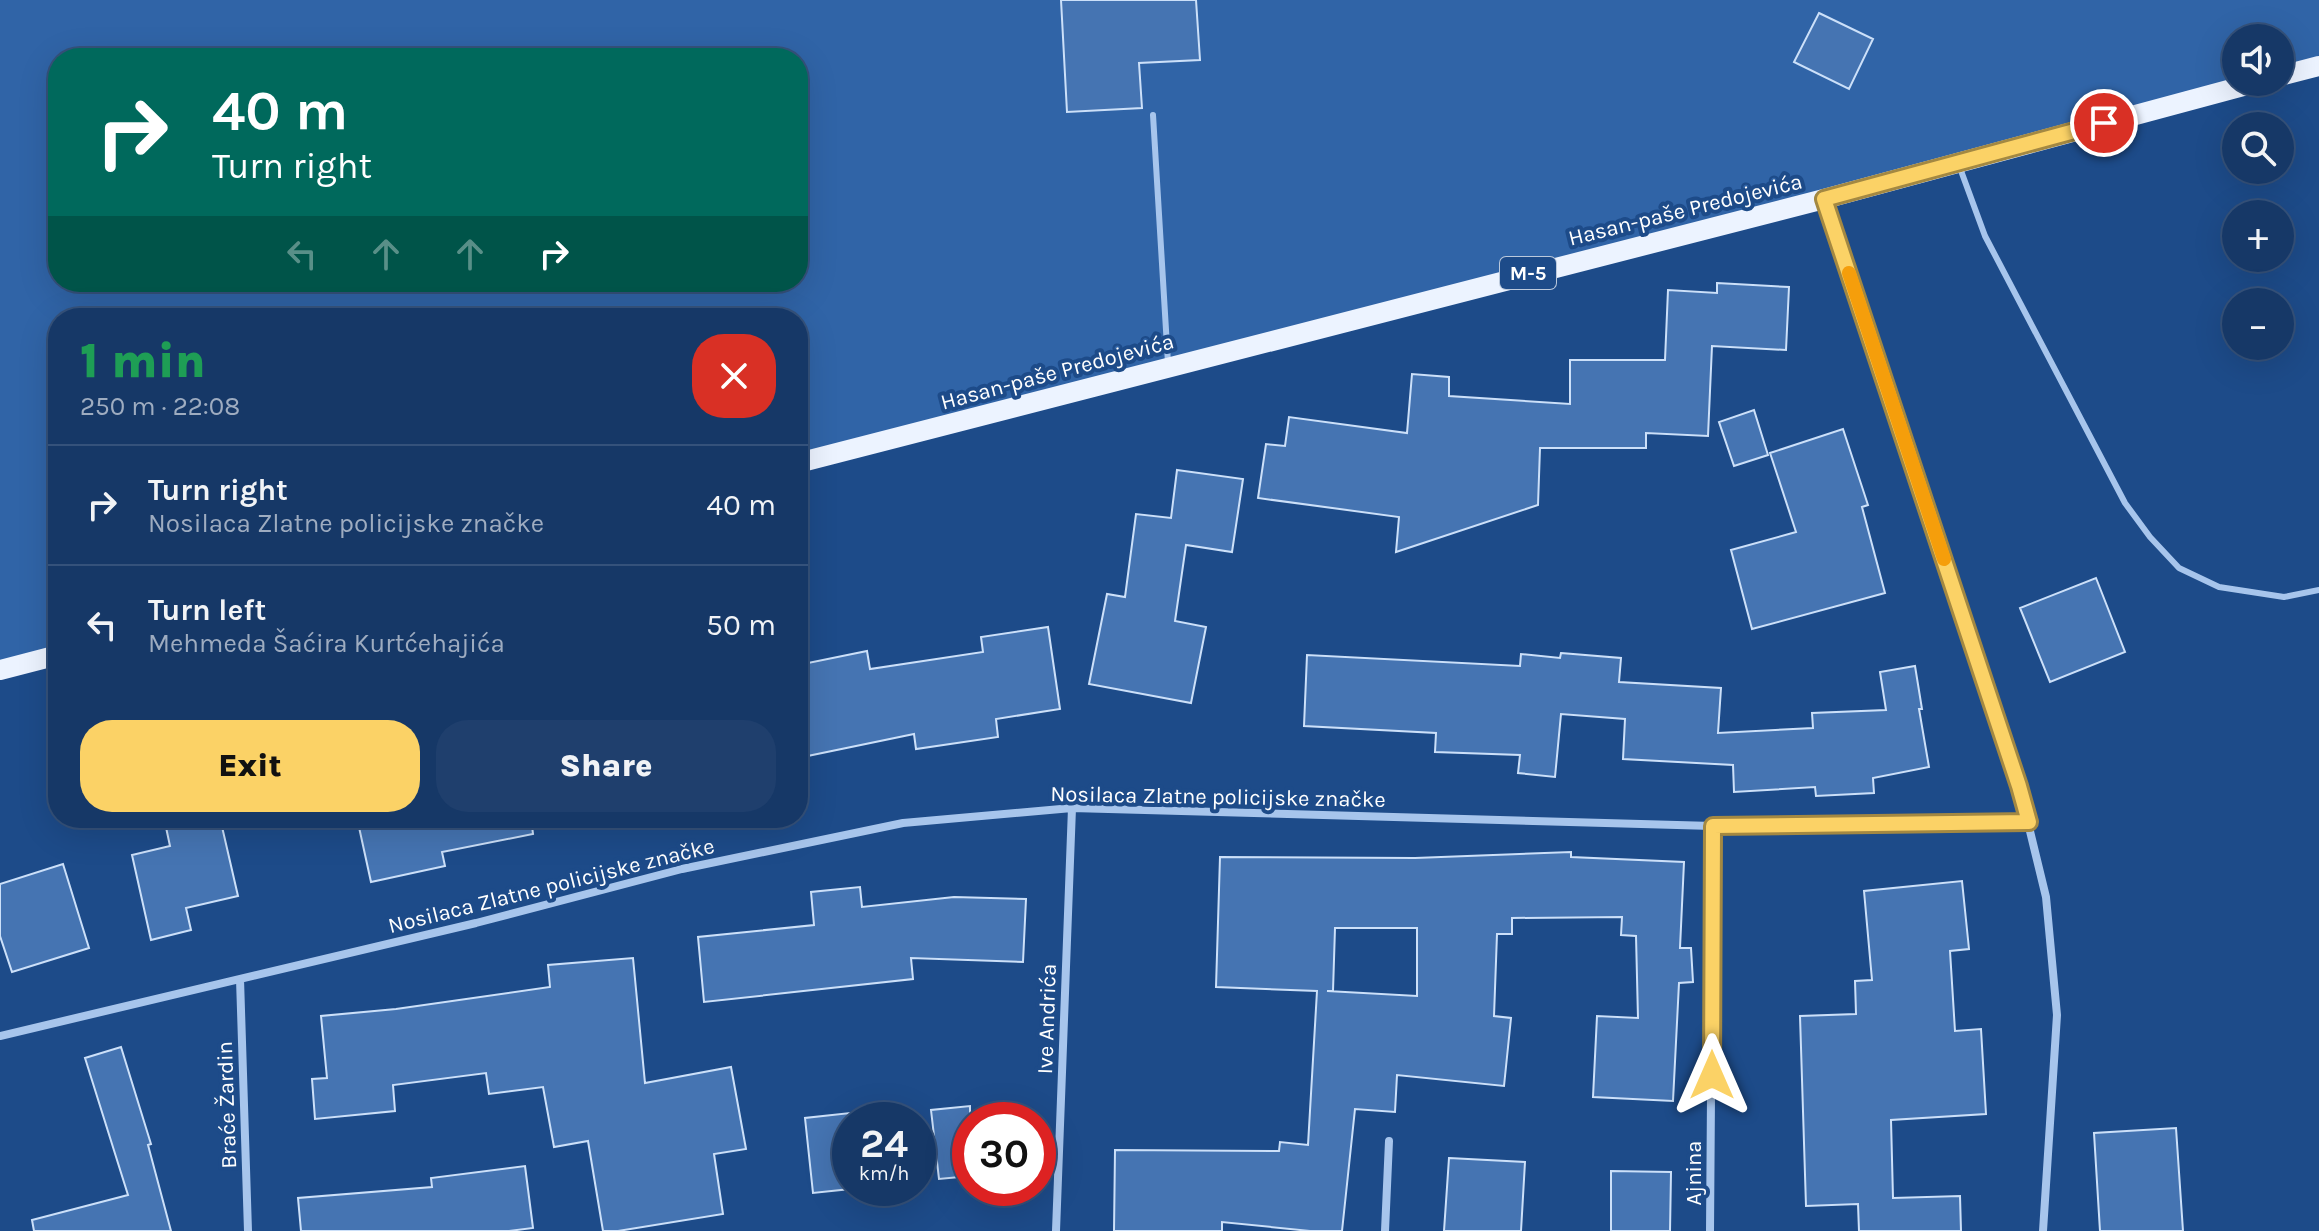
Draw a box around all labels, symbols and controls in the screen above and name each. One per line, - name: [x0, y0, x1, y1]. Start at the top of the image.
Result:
- map controls: [2222, 24, 2294, 360]
- button: sound: [2222, 24, 2294, 96]
- text: 40 m: [212, 78, 348, 143]
- icon: right: [80, 80, 184, 184]
- pin: [2070, 89, 2138, 157]
- icon: arrive: [2082, 101, 2126, 145]
- button: search: [2222, 112, 2294, 184]
- text: Turn right: [212, 145, 372, 187]
- street label: Hasan-paše Predojevića: [1566, 168, 1805, 252]
- button: +: [2222, 200, 2294, 272]
- icon: left: [280, 232, 324, 276]
- icon: ahead: [364, 232, 408, 276]
- icon: ahead: [448, 232, 492, 276]
- icon: right: [532, 232, 576, 276]
- road number: M-5: [1500, 257, 1556, 289]
- button: −: [2222, 288, 2294, 360]
- street label: Hasan-paše Predojevića: [938, 328, 1177, 416]
- text: 1 min: [80, 333, 206, 389]
- button: close: [692, 334, 776, 418]
- text: 250 m · 22:08: [80, 391, 240, 422]
- text: Turn right: [148, 472, 288, 508]
- icon: right: [80, 483, 124, 527]
- text: 40 m: [706, 487, 776, 523]
- text: Nosilaca Zlatne policijske značke: [148, 508, 544, 539]
- text: Turn left: [148, 592, 266, 628]
- icon: left: [80, 603, 124, 647]
- text: 50 m: [706, 607, 776, 643]
- text: Mehmeda Šaćira Kurtćehajića: [148, 628, 505, 659]
- button: Exit: [80, 720, 420, 812]
- button: Share: [436, 720, 776, 812]
- street label: Nosilaca Zlatne policijske značke: [1050, 781, 1386, 813]
- street label: Nosilaca Zlatne policijske značke: [385, 833, 717, 939]
- street label: Ive Andrića: [1032, 963, 1062, 1075]
- position arrow: [1670, 1033, 1754, 1117]
- street label: Braće Žardin: [212, 1041, 242, 1169]
- speed limit sign: 30: [952, 1102, 1056, 1206]
- text: 24: [860, 1120, 908, 1167]
- street label: Ajnina: [1681, 1141, 1707, 1205]
- text: km/h: [859, 1162, 909, 1185]

